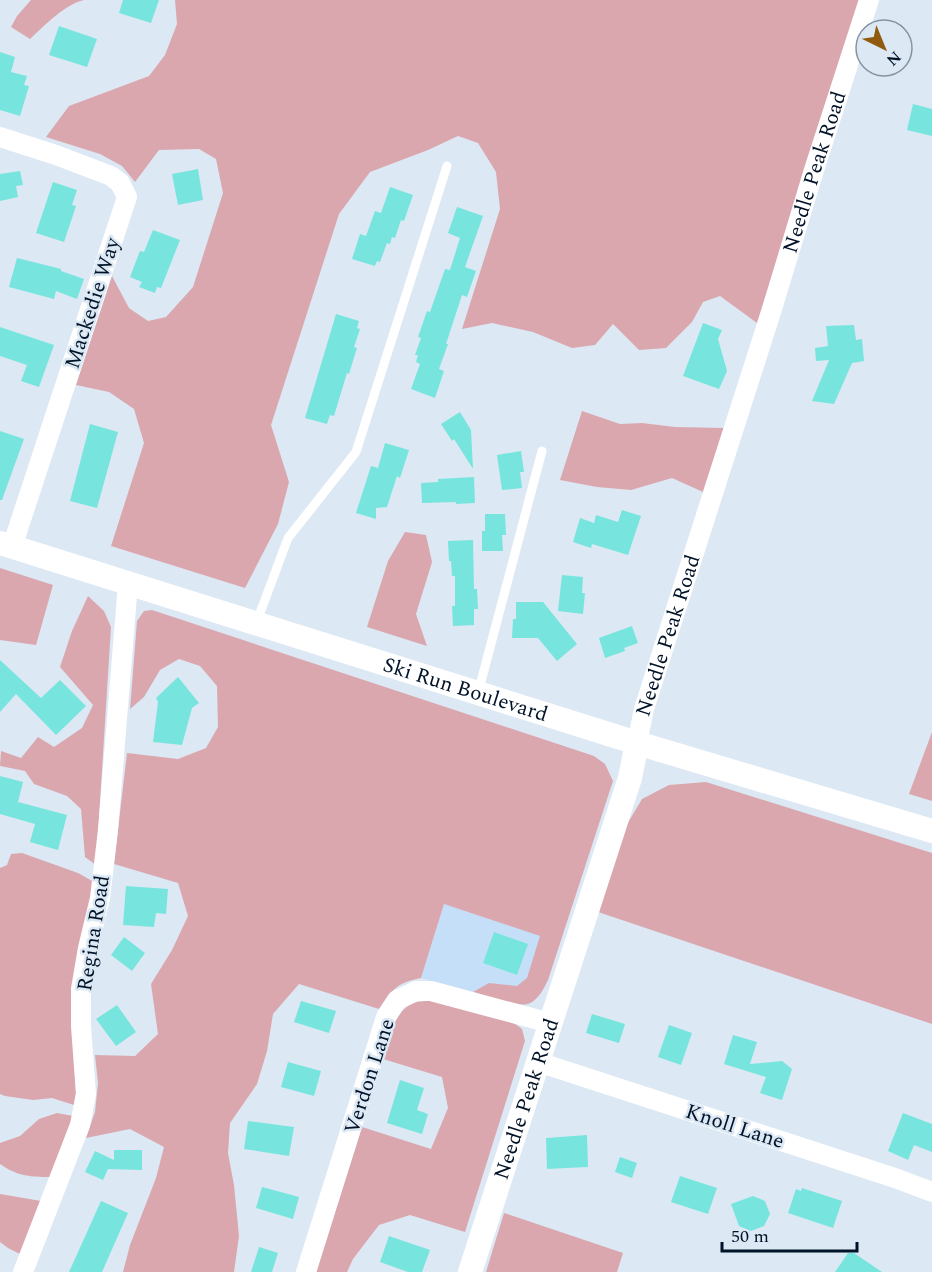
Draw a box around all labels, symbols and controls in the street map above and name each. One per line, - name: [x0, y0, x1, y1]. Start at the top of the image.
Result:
- north arrow: [854, 18, 914, 78]
- text: N: [881, 45, 907, 71]
- street label: Needle Peak Road: [775, 87, 855, 257]
- street label: Mackedie Way: [57, 233, 129, 373]
- street label: Needle Peak Road: [628, 551, 709, 721]
- street label: Ski Run Boulevard: [379, 649, 552, 731]
- street label: Regina Road: [69, 873, 119, 993]
- street label: Needle Peak Road: [486, 1014, 568, 1184]
- street label: Verdon Lane: [336, 1015, 404, 1138]
- street label: Knoll Lane: [681, 1096, 788, 1158]
- scale bar: [722, 1215, 857, 1253]
- text: 50 m: [731, 1223, 769, 1250]

